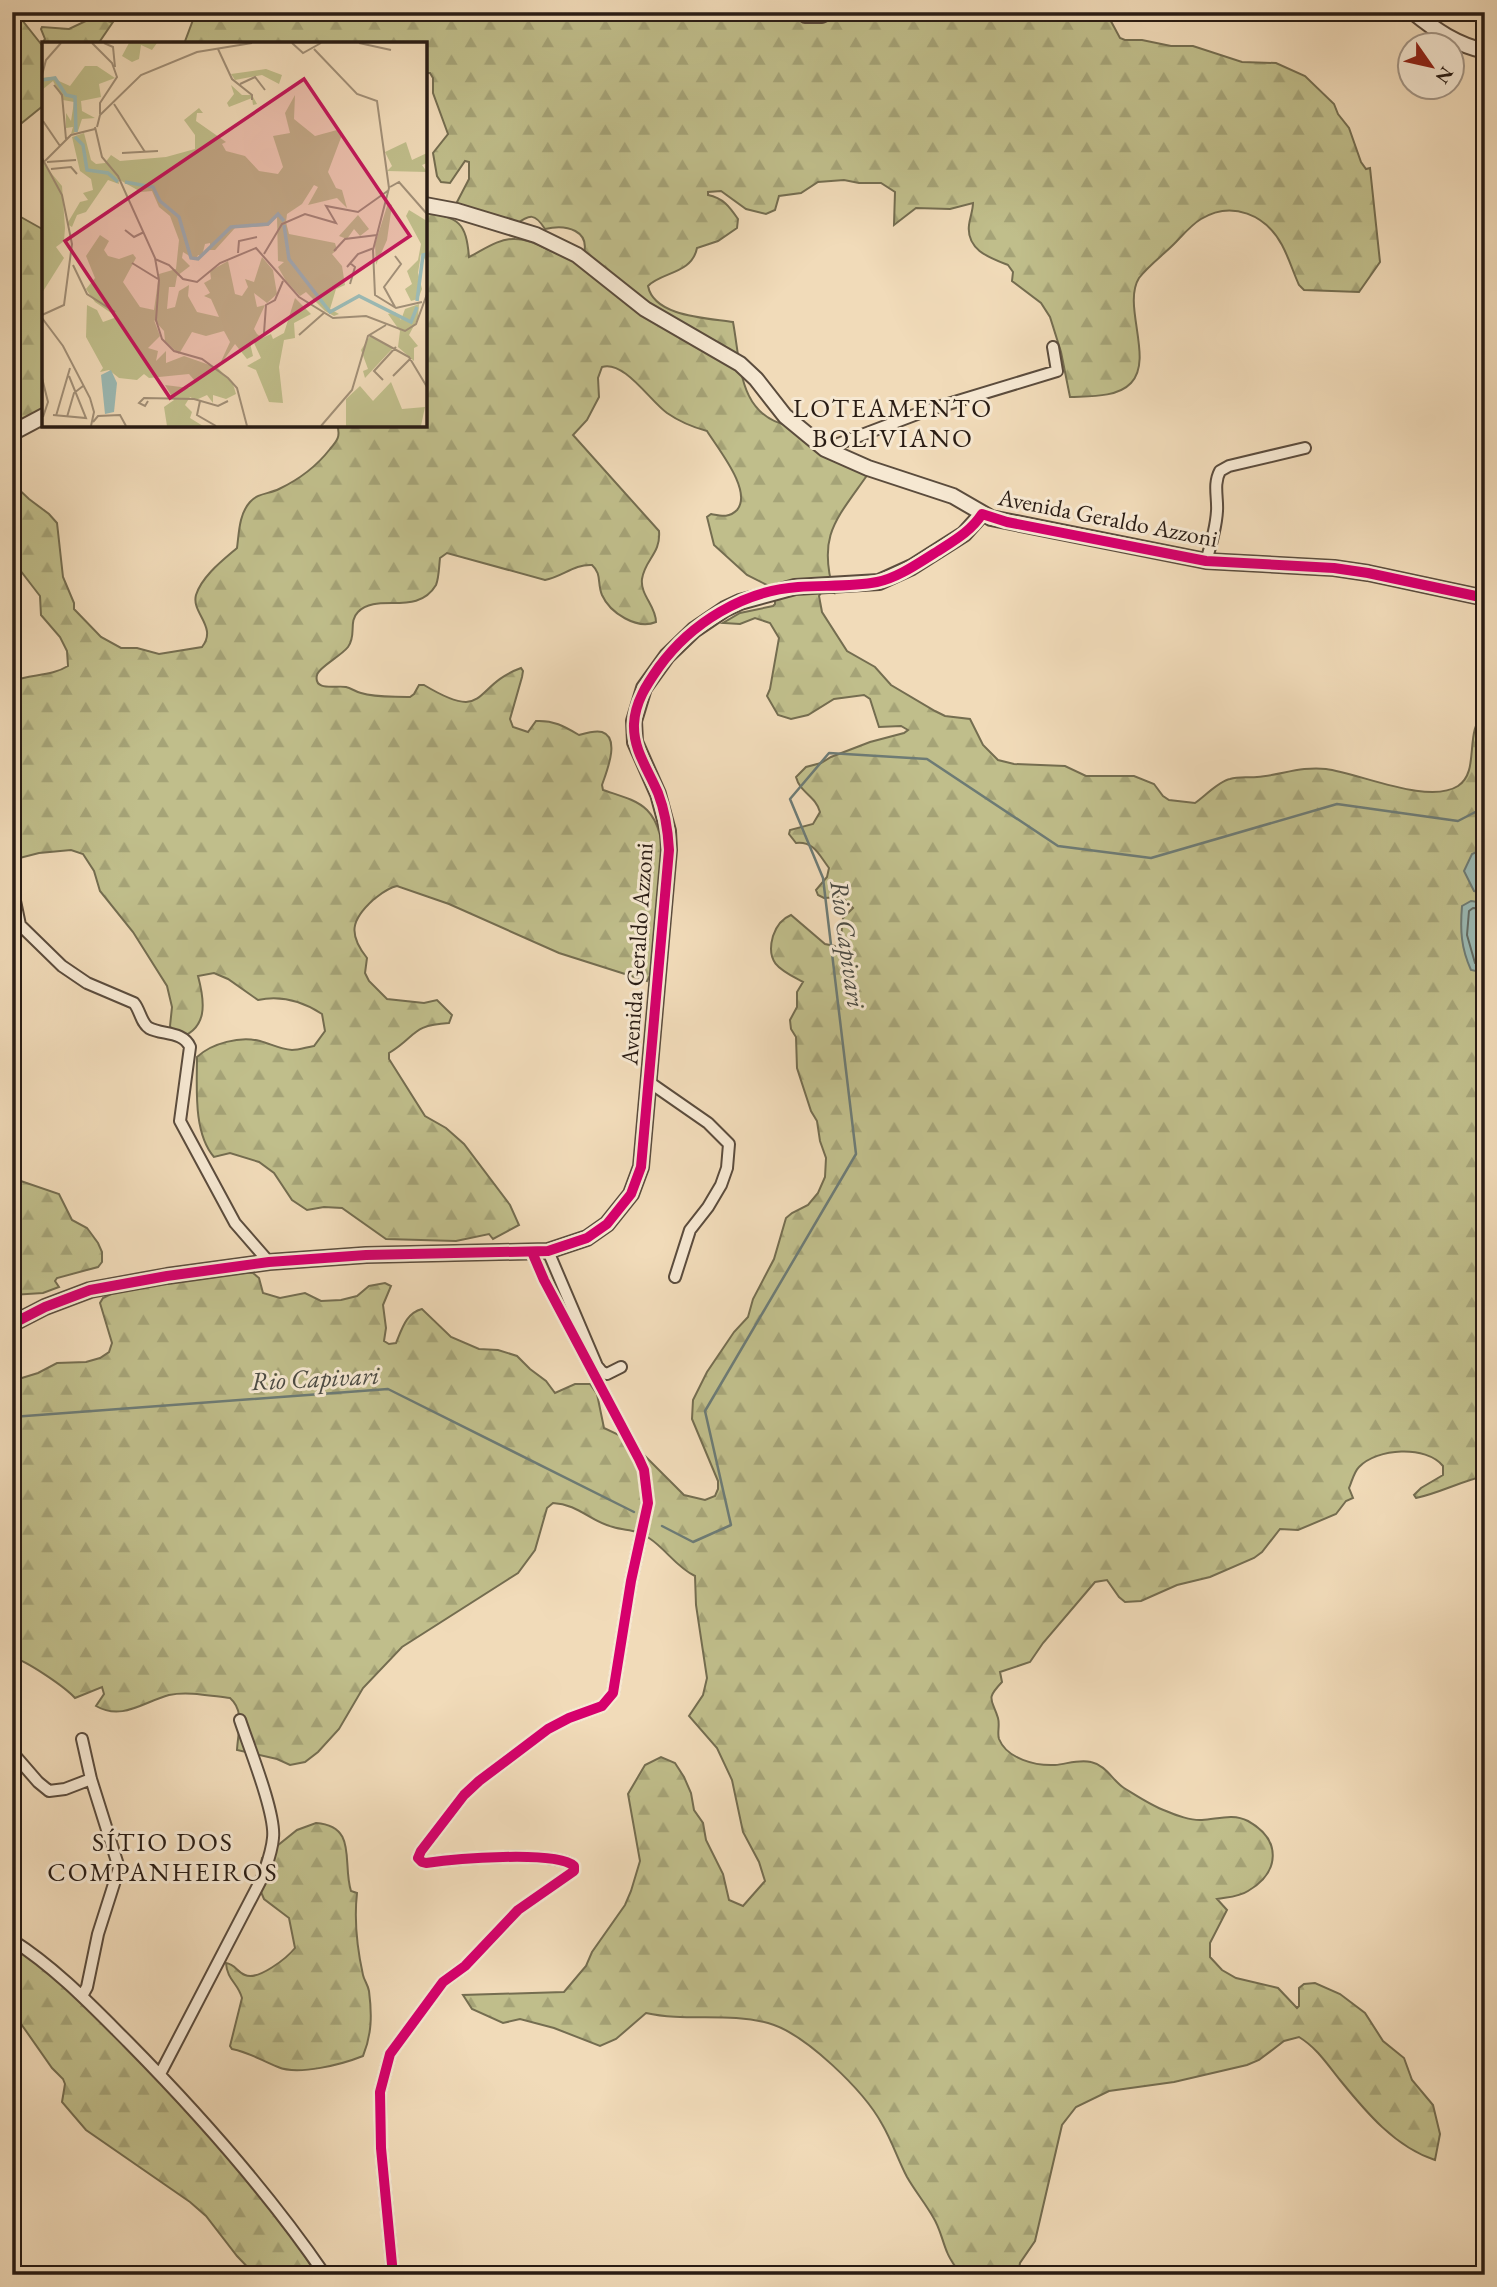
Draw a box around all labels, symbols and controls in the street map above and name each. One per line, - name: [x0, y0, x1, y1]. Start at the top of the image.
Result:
- north arrow: [1396, 32, 1466, 102]
- inset map: [42, 42, 427, 427]
- text: N: [1430, 62, 1459, 89]
- district label: LOTEAMENTO BOLIVIANO: [793, 391, 993, 455]
- street label: Avenida Geraldo Azzoni: [995, 481, 1221, 554]
- street label: Avenida Geraldo Azzoni: [613, 842, 660, 1067]
- water label: Rio Capivari: [822, 878, 874, 1011]
- water label: Rio Capivari: [250, 1358, 381, 1398]
- district label: SÍTIO DOS COMPANHEIROS: [47, 1825, 279, 1889]

